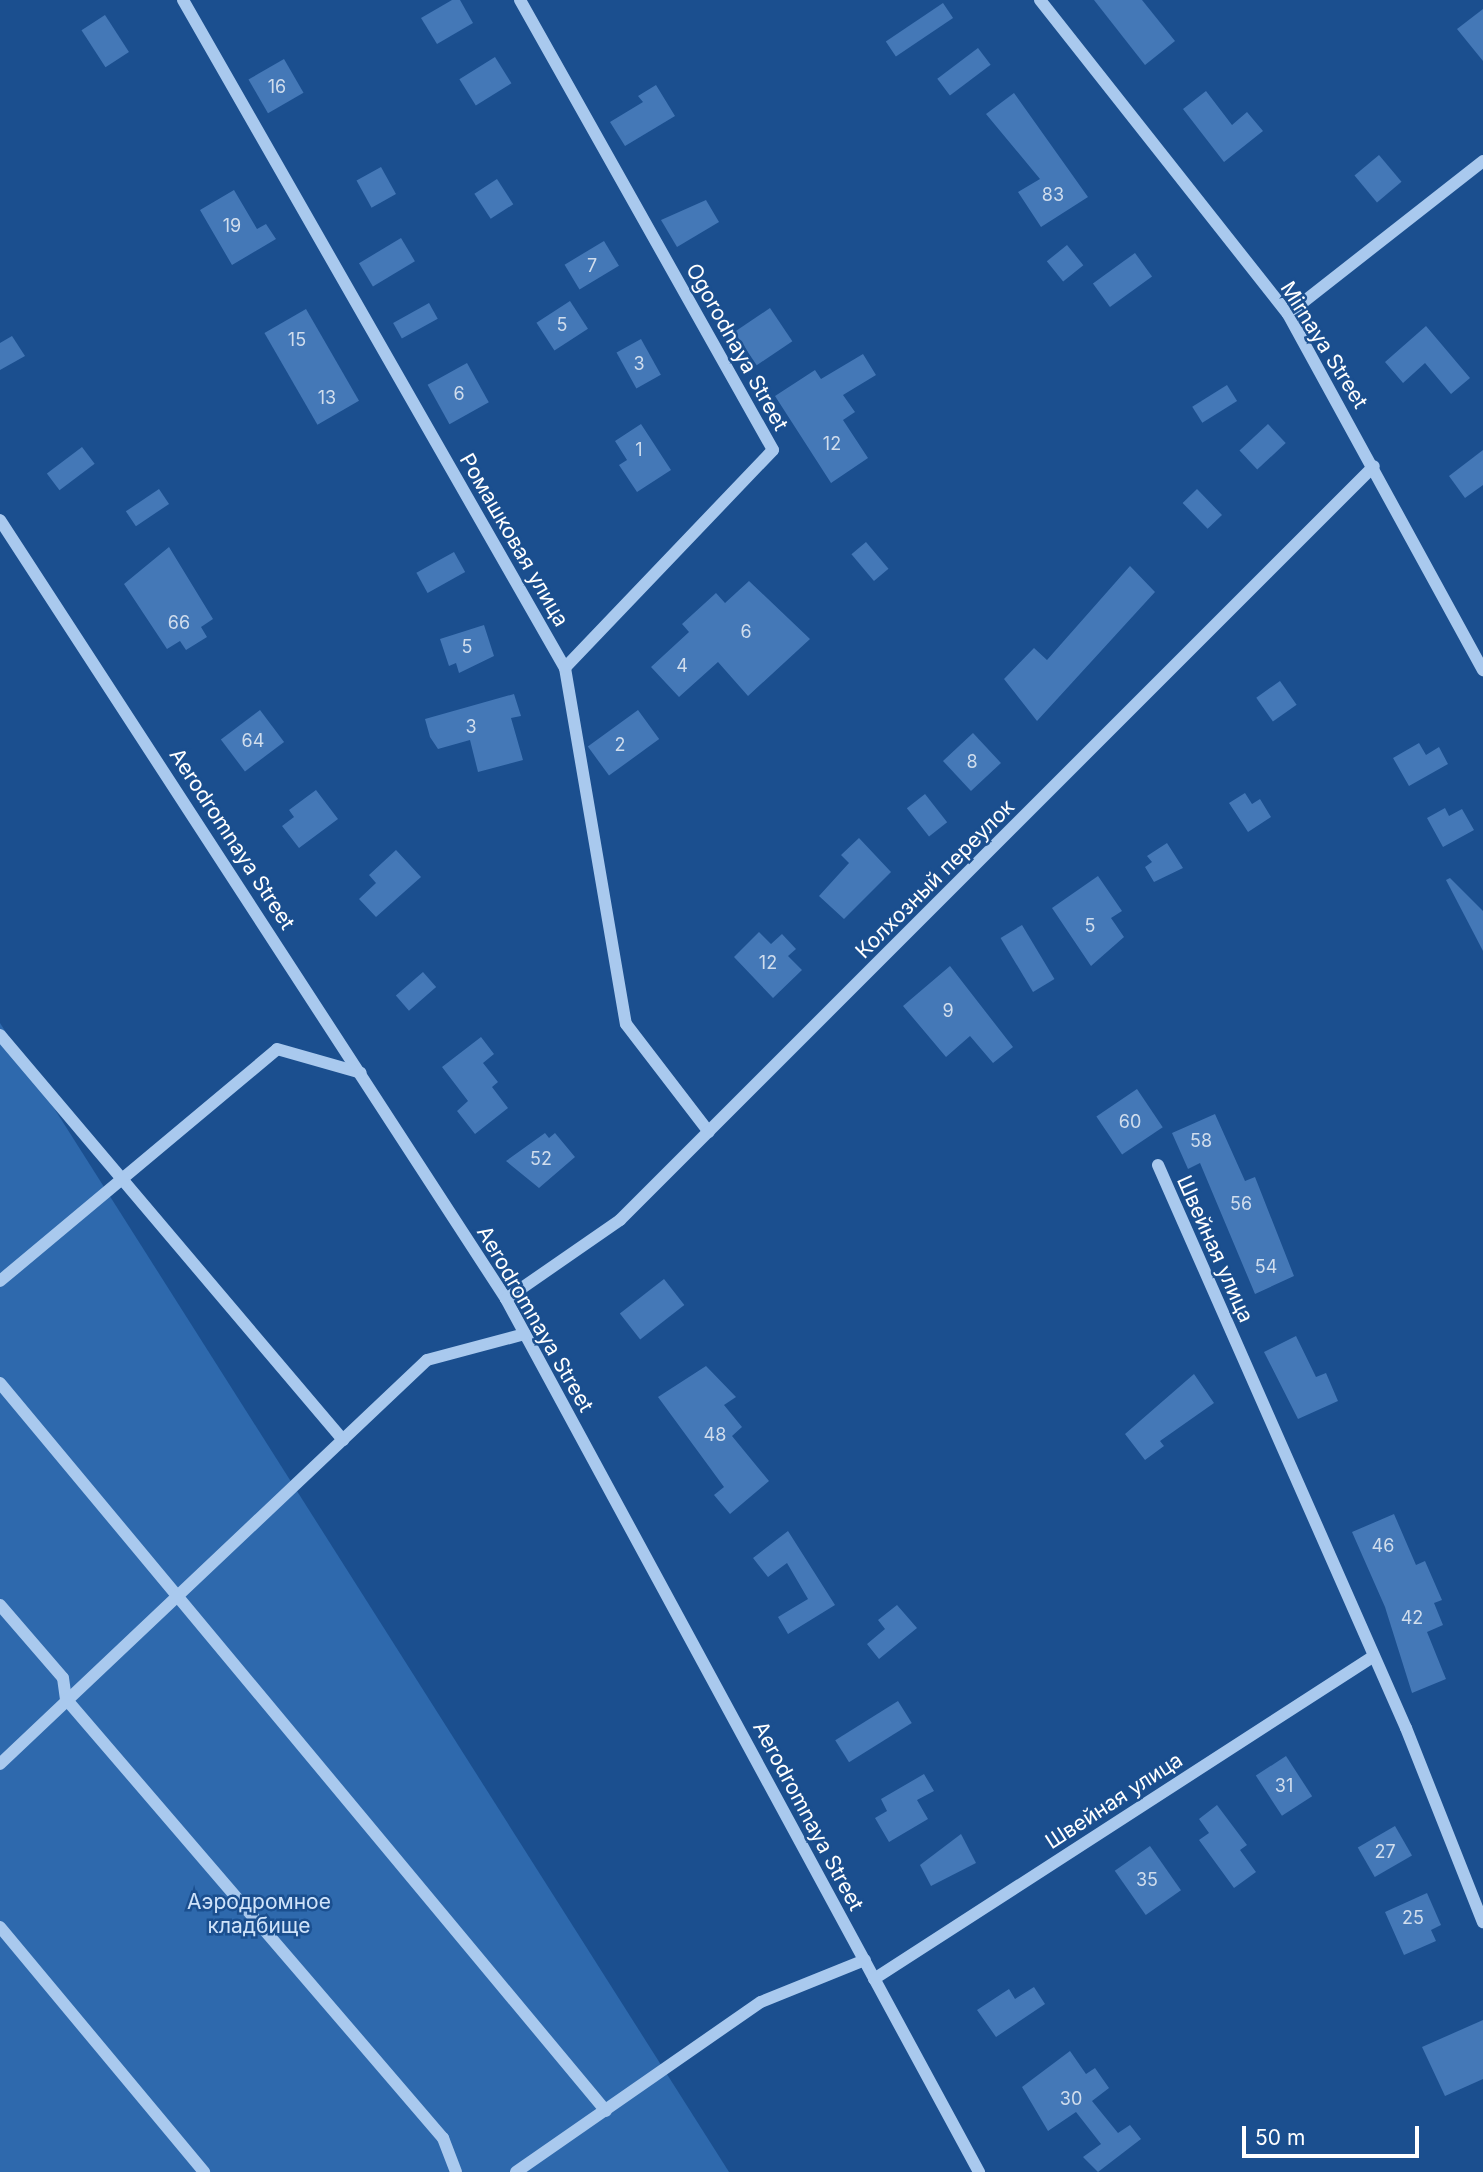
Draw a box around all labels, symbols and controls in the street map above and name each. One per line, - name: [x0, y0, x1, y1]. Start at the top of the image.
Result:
- house number: 16: [268, 76, 286, 98]
- house number: 83: [1042, 184, 1064, 206]
- house number: 19: [223, 215, 241, 237]
- house number: 7: [587, 255, 597, 277]
- street label: Ogorodnaya Street: [681, 259, 793, 435]
- street label: Mirnaya Street: [1275, 277, 1373, 413]
- house number: 5: [557, 314, 567, 336]
- house number: 15: [288, 329, 306, 351]
- house number: 3: [633, 353, 645, 375]
- house number: 6: [453, 383, 465, 405]
- house number: 13: [318, 387, 336, 409]
- house number: 12: [823, 433, 841, 455]
- house number: 1: [635, 439, 643, 461]
- street label: Ромашковая улица: [454, 449, 574, 631]
- house number: 66: [168, 612, 190, 634]
- house number: 6: [740, 621, 752, 643]
- house number: 5: [462, 636, 472, 658]
- house number: 4: [676, 655, 688, 677]
- house number: 3: [465, 716, 477, 738]
- house number: 64: [242, 730, 264, 752]
- house number: 2: [615, 734, 625, 756]
- street label: Aerodromnaya Street: [164, 744, 300, 934]
- house number: 8: [966, 751, 978, 773]
- street label: Колхозный переулок: [850, 794, 1020, 964]
- house number: 5: [1085, 915, 1095, 937]
- house number: 12: [759, 952, 777, 974]
- house number: 9: [942, 1000, 954, 1022]
- house number: 60: [1119, 1111, 1141, 1133]
- house number: 58: [1190, 1130, 1212, 1152]
- house number: 52: [530, 1148, 552, 1170]
- street label: Швейная улица: [1171, 1172, 1259, 1326]
- house number: 56: [1230, 1193, 1252, 1215]
- street label: Aerodromnaya Street: [471, 1221, 599, 1417]
- house number: 54: [1255, 1256, 1277, 1278]
- house number: 48: [704, 1424, 726, 1446]
- house number: 46: [1372, 1535, 1394, 1557]
- house number: 42: [1401, 1607, 1423, 1629]
- street label: Aerodromnaya Street: [747, 1717, 869, 1915]
- street label: Швейная улица: [1041, 1747, 1187, 1855]
- house number: 31: [1275, 1775, 1293, 1797]
- house number: 27: [1374, 1841, 1396, 1863]
- house number: 35: [1136, 1869, 1158, 1891]
- park label: Аэродромное кладбище: [187, 1889, 331, 1939]
- house number: 25: [1402, 1907, 1424, 1929]
- house number: 30: [1060, 2088, 1082, 2110]
- scale bar: [1245, 2112, 1422, 2156]
- text: 50 m: [1255, 2125, 1305, 2150]

